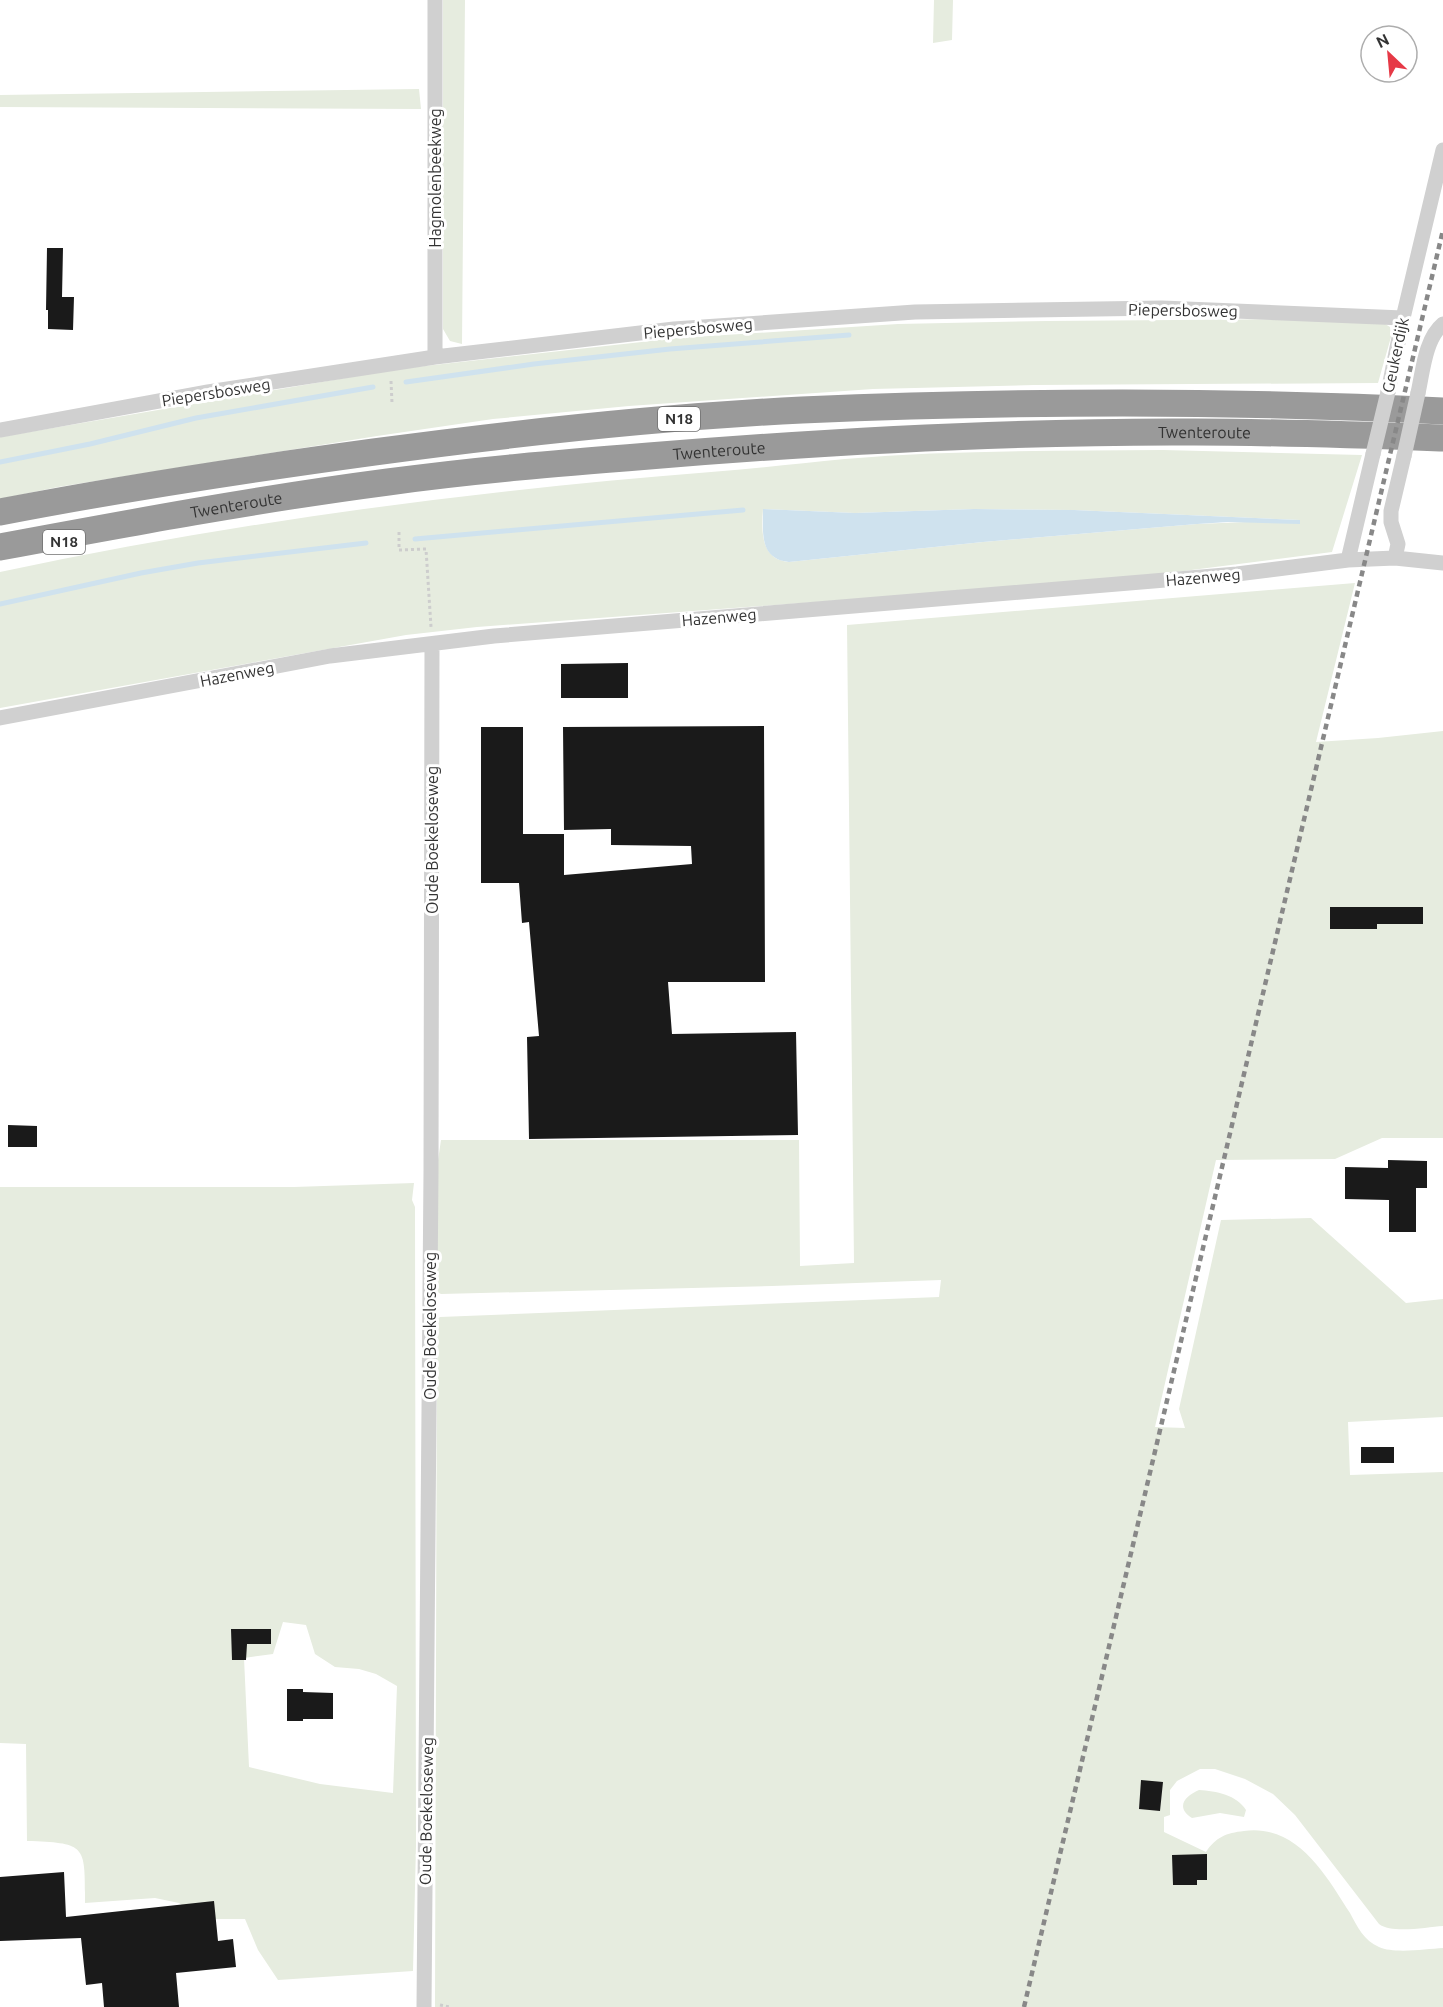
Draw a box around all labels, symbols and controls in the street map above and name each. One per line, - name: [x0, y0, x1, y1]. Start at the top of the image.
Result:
- north arrow: [1359, 24, 1419, 84]
- text: N: [1373, 30, 1392, 51]
- street label: Hagmolenbeekweg: [426, 108, 444, 248]
- street label: Piepersbosweg: [1128, 300, 1238, 320]
- street label: Piepersbosweg: [643, 314, 753, 342]
- street label: Geukerdijk: [1378, 316, 1412, 394]
- street label: Piepersbosweg: [160, 375, 272, 409]
- road number: N18: [658, 407, 700, 431]
- street label: Twenteroute: [1158, 423, 1251, 441]
- street label: Twenteroute: [672, 438, 766, 463]
- street label: Twenteroute: [189, 488, 284, 521]
- road number: N18: [43, 530, 85, 554]
- street label: Hazenweg: [1165, 565, 1241, 589]
- street label: Hazenweg: [681, 605, 757, 629]
- street label: Hazenweg: [198, 658, 276, 690]
- street label: Oude Boekeloseweg: [423, 766, 441, 914]
- street label: Oude Boekeloseweg: [421, 1252, 439, 1400]
- street label: Oude Boekeloseweg: [416, 1737, 436, 1885]

